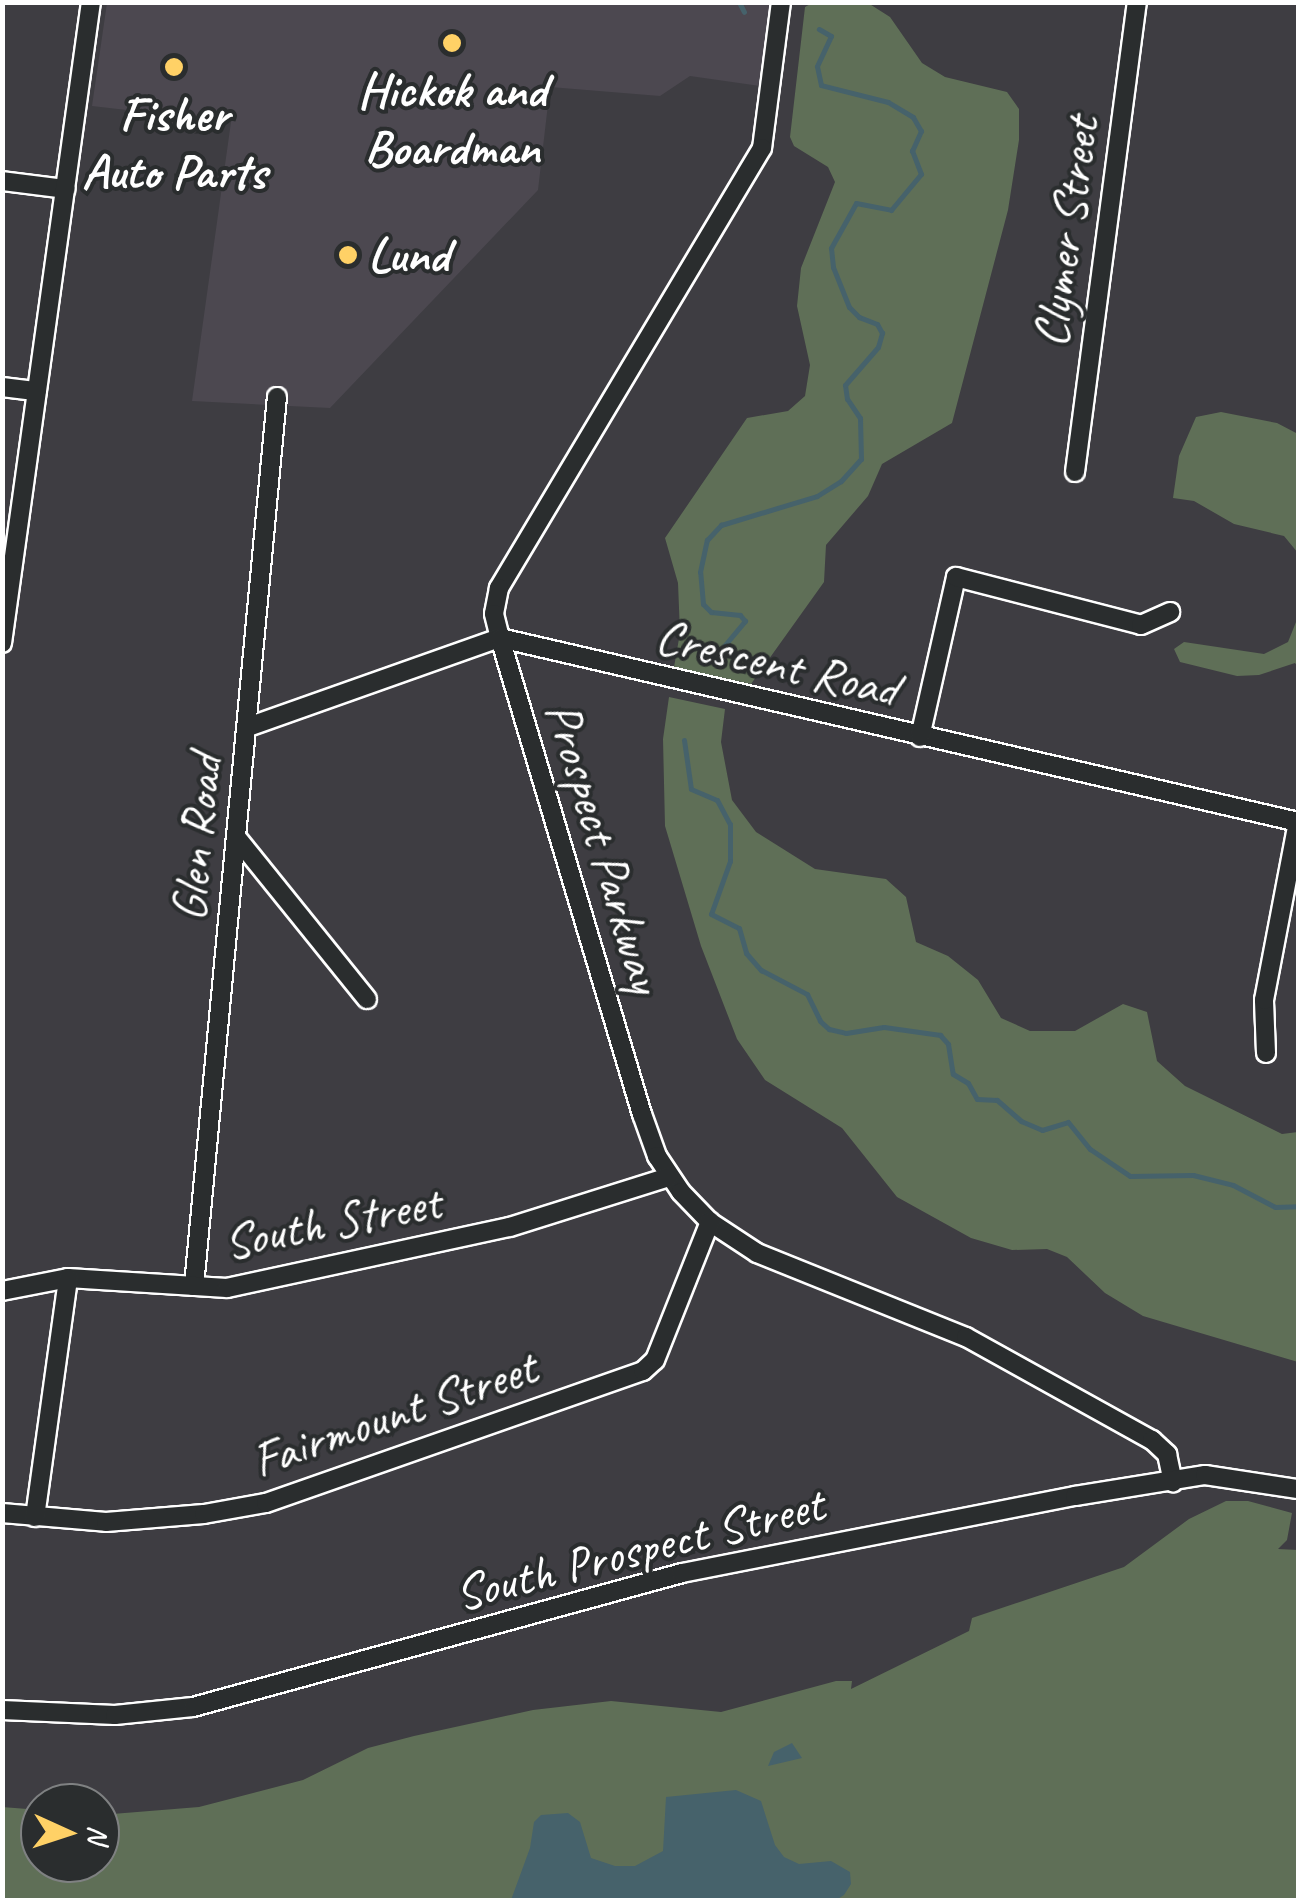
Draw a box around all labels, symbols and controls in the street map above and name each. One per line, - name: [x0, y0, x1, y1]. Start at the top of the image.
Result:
- marker: Hickok and Boardman: [441, 32, 463, 54]
- marker: Fisher Auto Parts: [163, 56, 185, 78]
- place label: Hickok and Boardman: [357, 59, 547, 176]
- place label: Fisher Auto Parts: [81, 83, 267, 200]
- street label: Clymer Street: [1020, 113, 1112, 351]
- place label: Lund: [368, 225, 449, 285]
- marker: Lund: [337, 244, 359, 266]
- street label: Crescent Road: [651, 606, 903, 720]
- street label: Prospect Parkway: [531, 695, 677, 999]
- street label: Glen Road: [158, 751, 236, 925]
- street label: South Street: [218, 1172, 446, 1272]
- street label: Fairmount Street: [244, 1337, 544, 1491]
- street label: South Prospect Street: [449, 1474, 829, 1624]
- north arrow: [20, 1783, 120, 1883]
- text: N: [81, 1825, 116, 1844]

